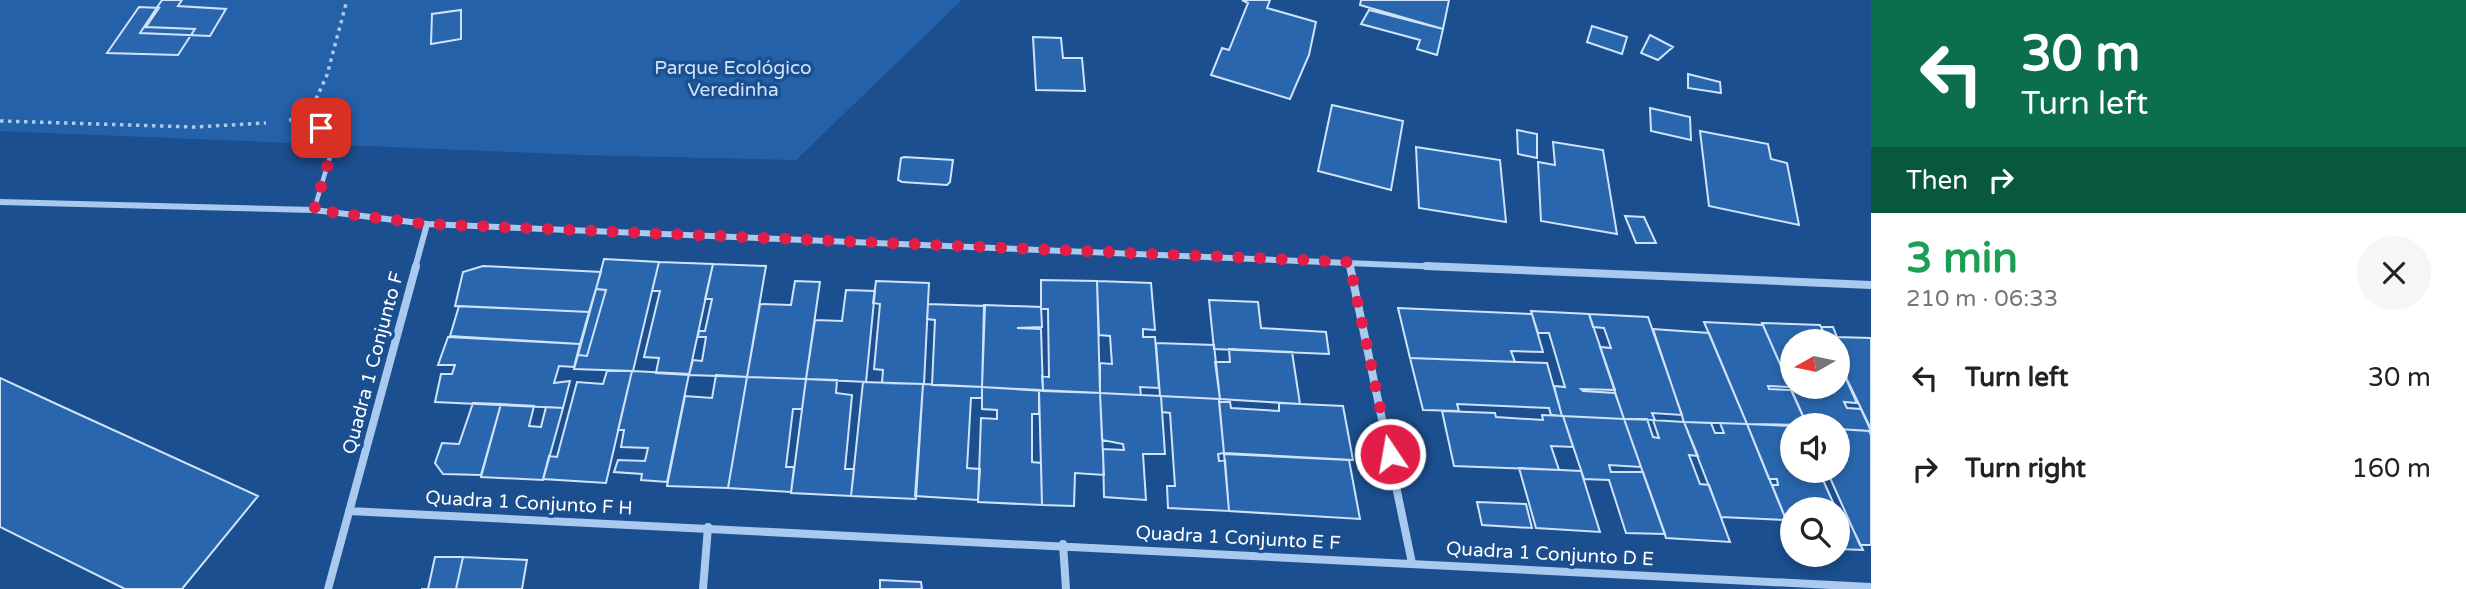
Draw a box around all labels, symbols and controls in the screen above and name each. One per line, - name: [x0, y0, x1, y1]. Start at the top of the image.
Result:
- text: 30 m: [2021, 25, 2140, 84]
- icon: left: [1906, 28, 1997, 119]
- park label: Parque Ecológico Veredinha: [654, 57, 812, 101]
- text: Turn left: [2021, 85, 2148, 123]
- pin: [291, 98, 351, 158]
- icon: arrive: [302, 109, 340, 147]
- icon: right: [1982, 161, 2020, 199]
- text: Then: [1906, 165, 1968, 196]
- text: 3 min: [1906, 233, 2018, 284]
- button: close: [2357, 236, 2431, 310]
- street label: Quadra 1 Conjunto F: [338, 269, 408, 457]
- text: 210 m · 06:33: [1906, 285, 2058, 313]
- north arrow: [1780, 329, 1850, 399]
- map controls: [1780, 329, 1850, 567]
- icon: left: [1906, 359, 1944, 397]
- text: Turn left: [1965, 362, 2068, 393]
- text: 30 m: [2368, 362, 2431, 393]
- button: sound: [1780, 413, 1850, 483]
- position arrow: [1353, 417, 1427, 491]
- icon: right: [1906, 450, 1944, 488]
- text: Turn right: [1965, 453, 2086, 484]
- text: 160 m: [2351, 453, 2431, 484]
- street label: Quadra 1 Conjunto F H: [425, 487, 633, 519]
- button: search: [1780, 497, 1850, 567]
- street label: Quadra 1 Conjunto E F: [1135, 522, 1341, 554]
- street label: Quadra 1 Conjunto D E: [1446, 538, 1654, 570]

